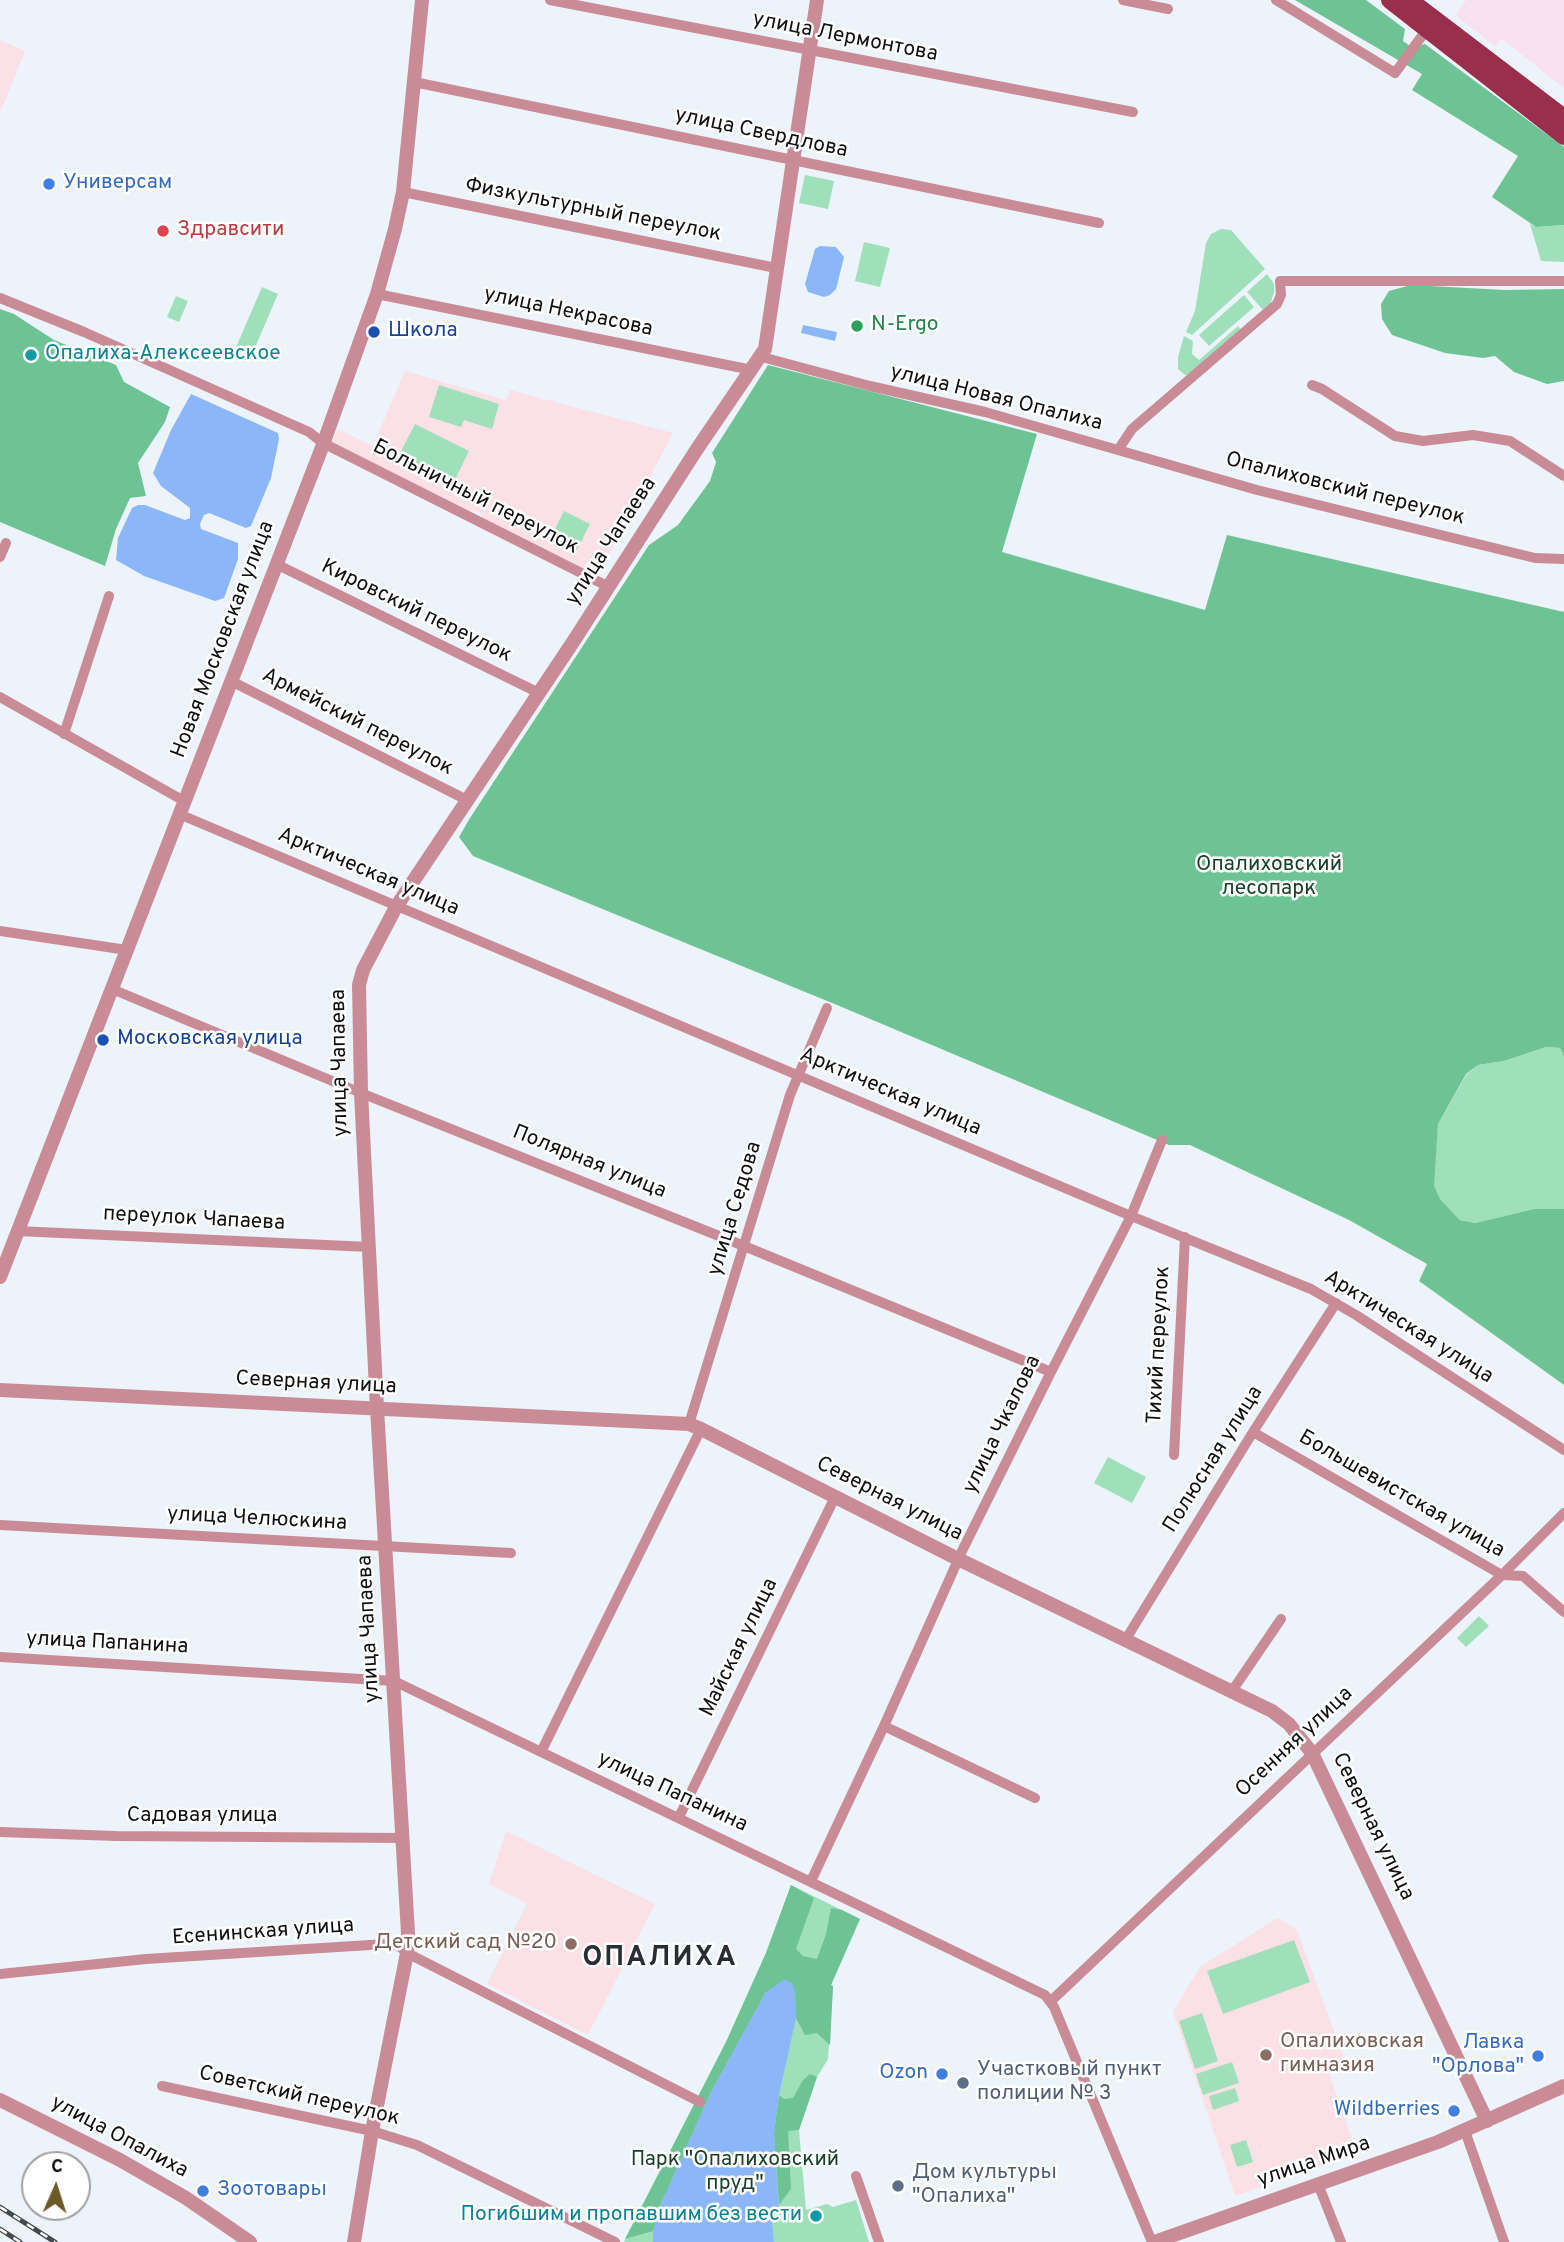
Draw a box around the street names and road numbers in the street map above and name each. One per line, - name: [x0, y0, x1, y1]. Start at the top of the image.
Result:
- street label: улица Лермонтова: [750, 8, 940, 68]
- street label: улица Свердлова: [672, 103, 850, 165]
- street label: Физкультурный переулок: [463, 174, 723, 248]
- street label: улица Некрасова: [481, 283, 655, 343]
- street label: улица Новая Опалиха: [887, 360, 1105, 438]
- street label: Больничный переулок: [368, 435, 582, 561]
- street label: Опалиховский переулок: [1223, 448, 1467, 532]
- street label: улица Чапаева: [561, 473, 663, 611]
- street label: Новая Московская улица: [167, 518, 281, 762]
- street label: Кировский переулок: [317, 555, 515, 669]
- street label: Армейский переулок: [257, 664, 457, 782]
- street label: Арктическая улица: [273, 823, 463, 923]
- street label: улица Чапаева: [327, 989, 355, 1137]
- street label: Арктическая улица: [795, 1043, 985, 1143]
- street label: Полярная улица: [508, 1121, 670, 1205]
- street label: улица Седова: [704, 1139, 768, 1279]
- street label: переулок Чапаева: [102, 1203, 286, 1237]
- street label: Тихий переулок: [1143, 1265, 1177, 1425]
- street label: Арктическая улица: [1319, 1266, 1497, 1390]
- street label: улица Чкалова: [959, 1352, 1047, 1498]
- street label: Северная улица: [235, 1367, 397, 1401]
- street label: Полюсная улица: [1159, 1382, 1269, 1538]
- street label: Большевистская улица: [1294, 1426, 1508, 1564]
- street label: Северная улица: [812, 1452, 966, 1548]
- street label: улица Челюскина: [166, 1503, 348, 1537]
- street label: улица Чапаева: [354, 1554, 386, 1704]
- street label: Майская улица: [696, 1575, 784, 1721]
- street label: улица Папанина: [25, 1627, 189, 1661]
- street label: Осенняя улица: [1231, 1682, 1359, 1804]
- street label: улица Папанина: [593, 1747, 751, 1839]
- street label: Северная улица: [1325, 1749, 1419, 1905]
- street label: Садовая улица: [127, 1804, 277, 1830]
- street label: Есенинская улица: [171, 1914, 355, 1952]
- street label: Советский переулок: [196, 2062, 402, 2132]
- street label: улица Опалиха: [46, 2091, 192, 2185]
- street label: улица Мира: [1254, 2132, 1374, 2194]

